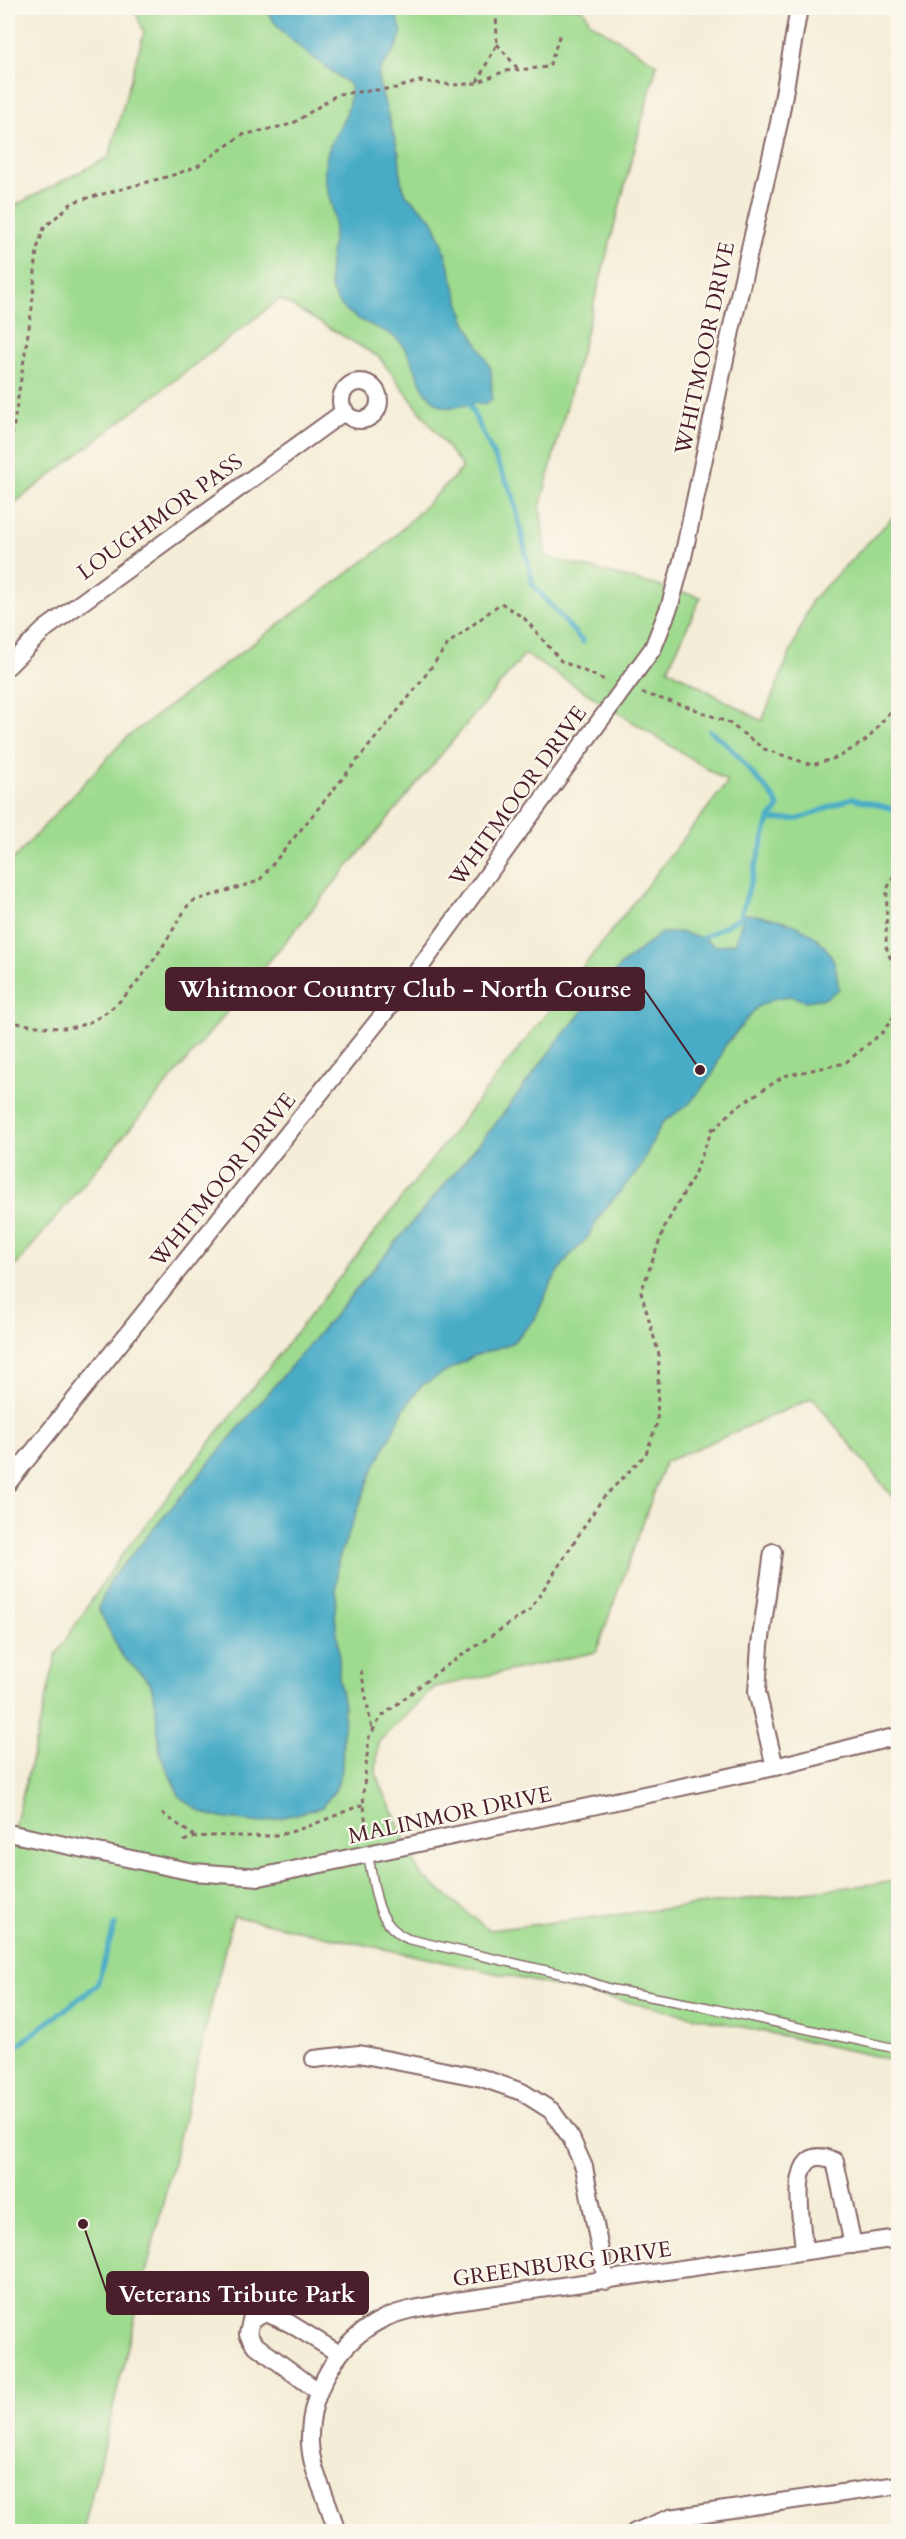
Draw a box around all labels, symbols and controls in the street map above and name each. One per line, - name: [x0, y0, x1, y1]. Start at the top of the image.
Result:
- street label: WHITMOOR DRIVE: [668, 239, 742, 458]
- street label: LOUGHMOR PASS: [71, 447, 249, 587]
- street label: WHITMOOR DRIVE: [442, 700, 594, 893]
- callout: Whitmoor Country Club - North Course: [166, 968, 644, 1010]
- text: Whitmoor Country Club - North Course: [177, 973, 632, 1006]
- street label: WHITMOOR DRIVE: [143, 1086, 303, 1274]
- street label: MALINMOR DRIVE: [346, 1779, 554, 1851]
- street label: GREENBURG DRIVE: [451, 2234, 673, 2294]
- callout: Veterans Tribute Park: [107, 2272, 368, 2314]
- text: Veterans Tribute Park: [118, 2278, 356, 2311]

